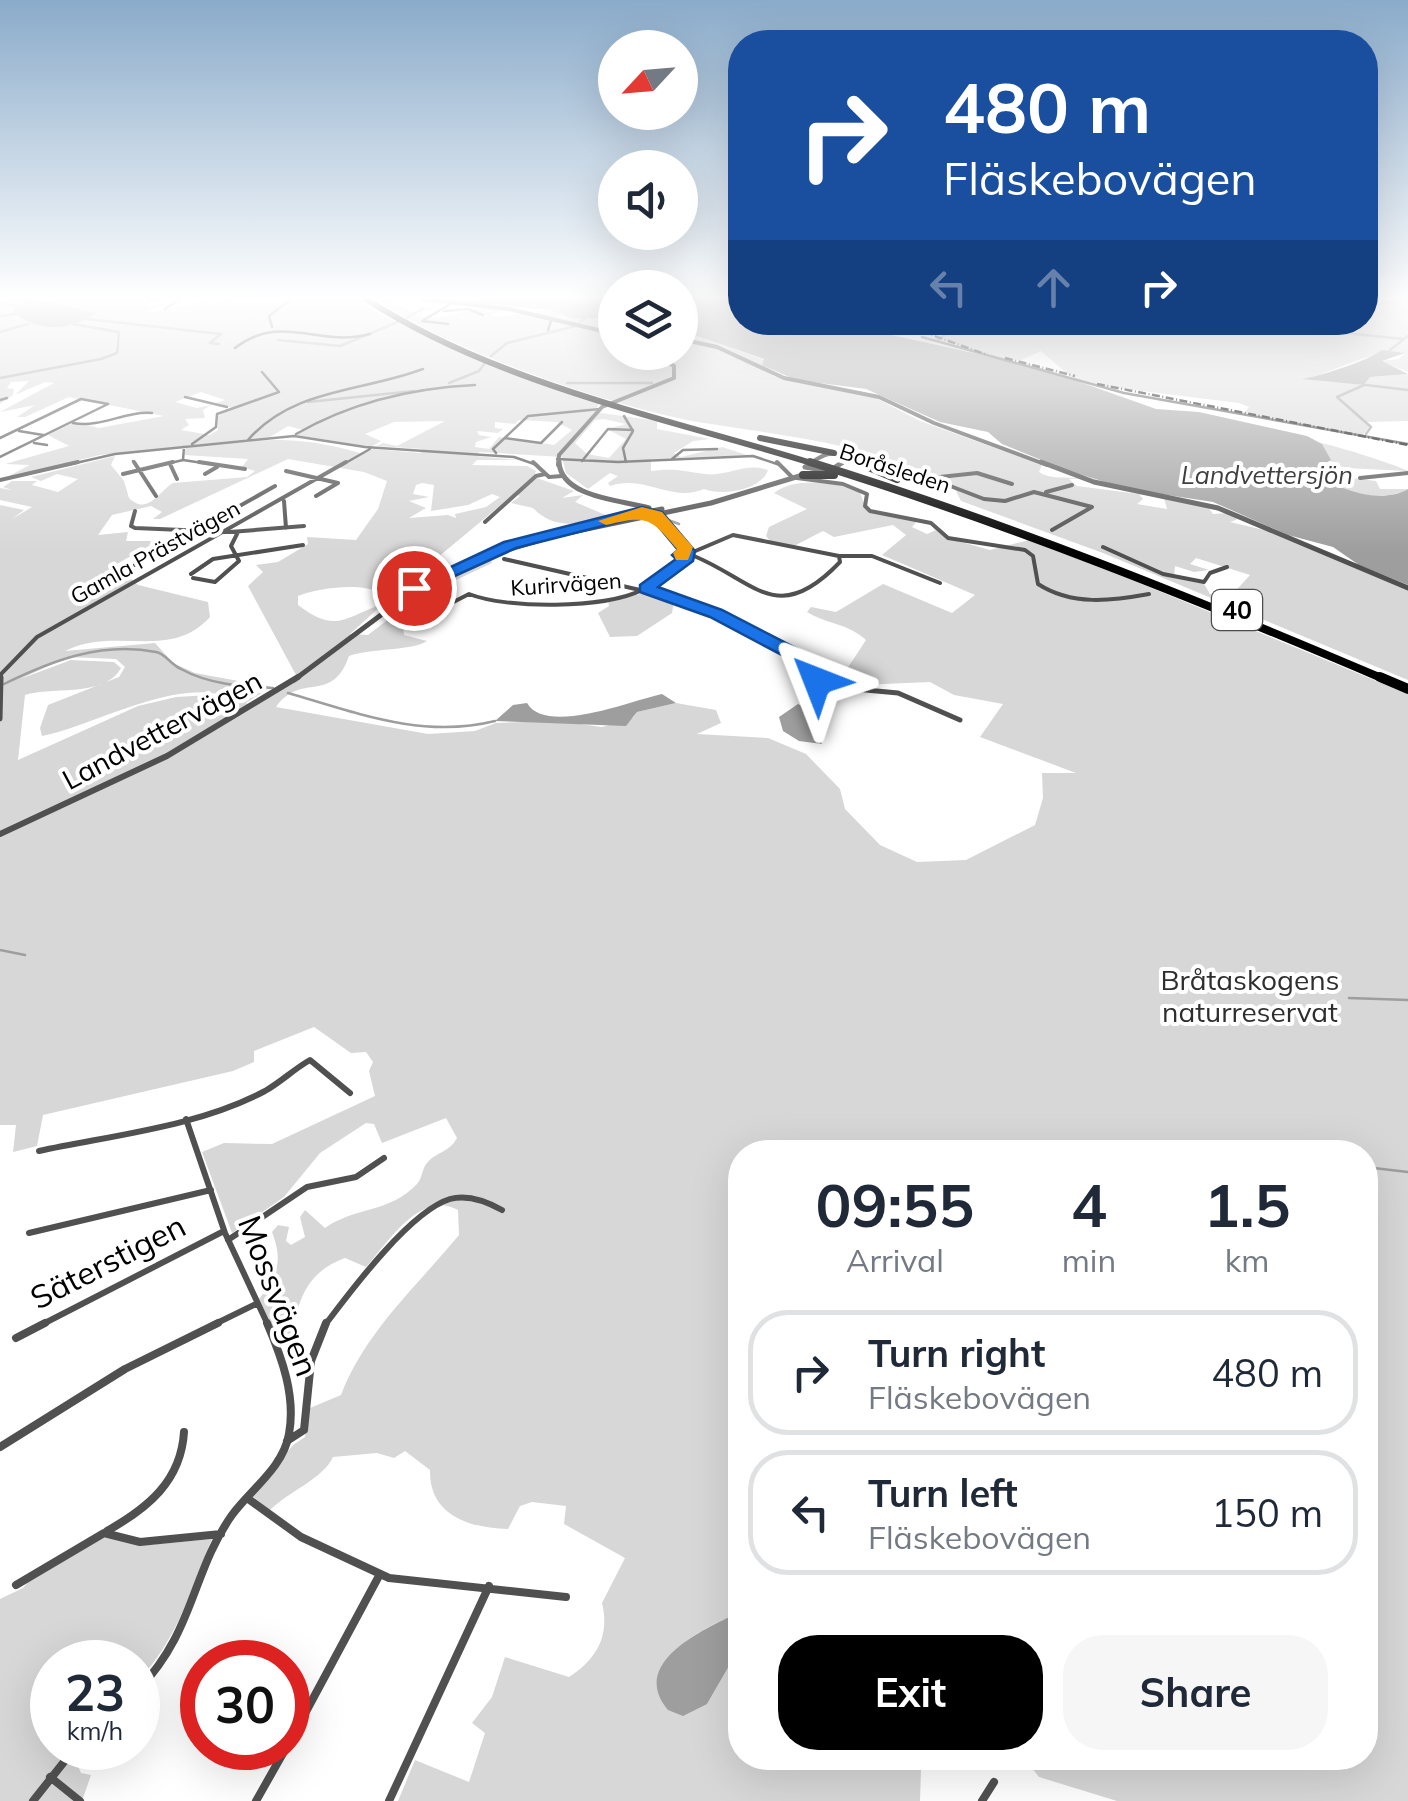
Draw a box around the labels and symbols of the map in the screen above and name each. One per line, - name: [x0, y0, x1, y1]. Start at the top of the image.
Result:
- north arrow: [598, 30, 698, 130]
- street label: Boråsleden: [836, 437, 954, 499]
- water label: Landvettersjön: [1181, 459, 1353, 490]
- street label: Gamla Prästvägen: [65, 494, 245, 610]
- pin: [372, 546, 457, 631]
- street label: Kurirvägen: [510, 566, 622, 602]
- road number: 40: [1212, 590, 1262, 630]
- position arrow: [765, 629, 869, 733]
- street label: Landvettervägen: [56, 662, 267, 797]
- park label: Bråtaskogens naturreservat: [1161, 962, 1339, 1029]
- street label: Säterstigen: [23, 1205, 192, 1317]
- street label: Mossvägen: [230, 1210, 328, 1382]
- speed limit sign: 30: [180, 1640, 310, 1770]

